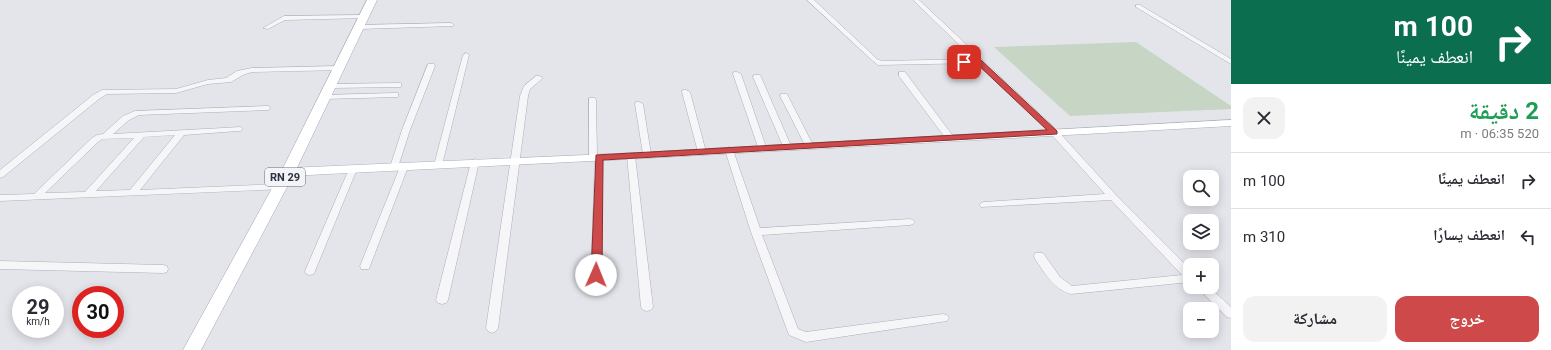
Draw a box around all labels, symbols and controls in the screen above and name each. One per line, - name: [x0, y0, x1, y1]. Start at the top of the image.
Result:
- text: 100 m: [1394, 10, 1473, 43]
- icon: right: [1487, 16, 1539, 68]
- pin: [947, 45, 981, 79]
- text: انعطف يمينًا: [1396, 46, 1473, 67]
- icon: arrive: [953, 51, 975, 73]
- button: close: [1243, 97, 1285, 139]
- text: 2 دقيقة: [1469, 97, 1539, 125]
- text: 520 m · 06:35: [1460, 126, 1539, 141]
- road number: RN 29: [265, 168, 305, 186]
- map controls: [1183, 170, 1219, 338]
- button: search: [1183, 170, 1219, 206]
- text: انعطف يمينًا: [1438, 170, 1505, 188]
- icon: right: [1517, 170, 1539, 192]
- text: 100 m: [1243, 172, 1285, 190]
- button: layers: [1183, 214, 1219, 250]
- text: انعطف يسارًا: [1433, 226, 1505, 244]
- icon: left: [1517, 226, 1539, 248]
- text: 310 m: [1243, 228, 1285, 246]
- position arrow: [575, 254, 617, 296]
- button: +: [1183, 258, 1219, 294]
- speed limit sign: 30: [72, 286, 124, 338]
- text: 29: [27, 295, 49, 319]
- button: مشاركة: [1243, 296, 1387, 342]
- button: خروج: [1395, 296, 1539, 342]
- button: −: [1183, 302, 1219, 338]
- text: km/h: [26, 316, 50, 327]

